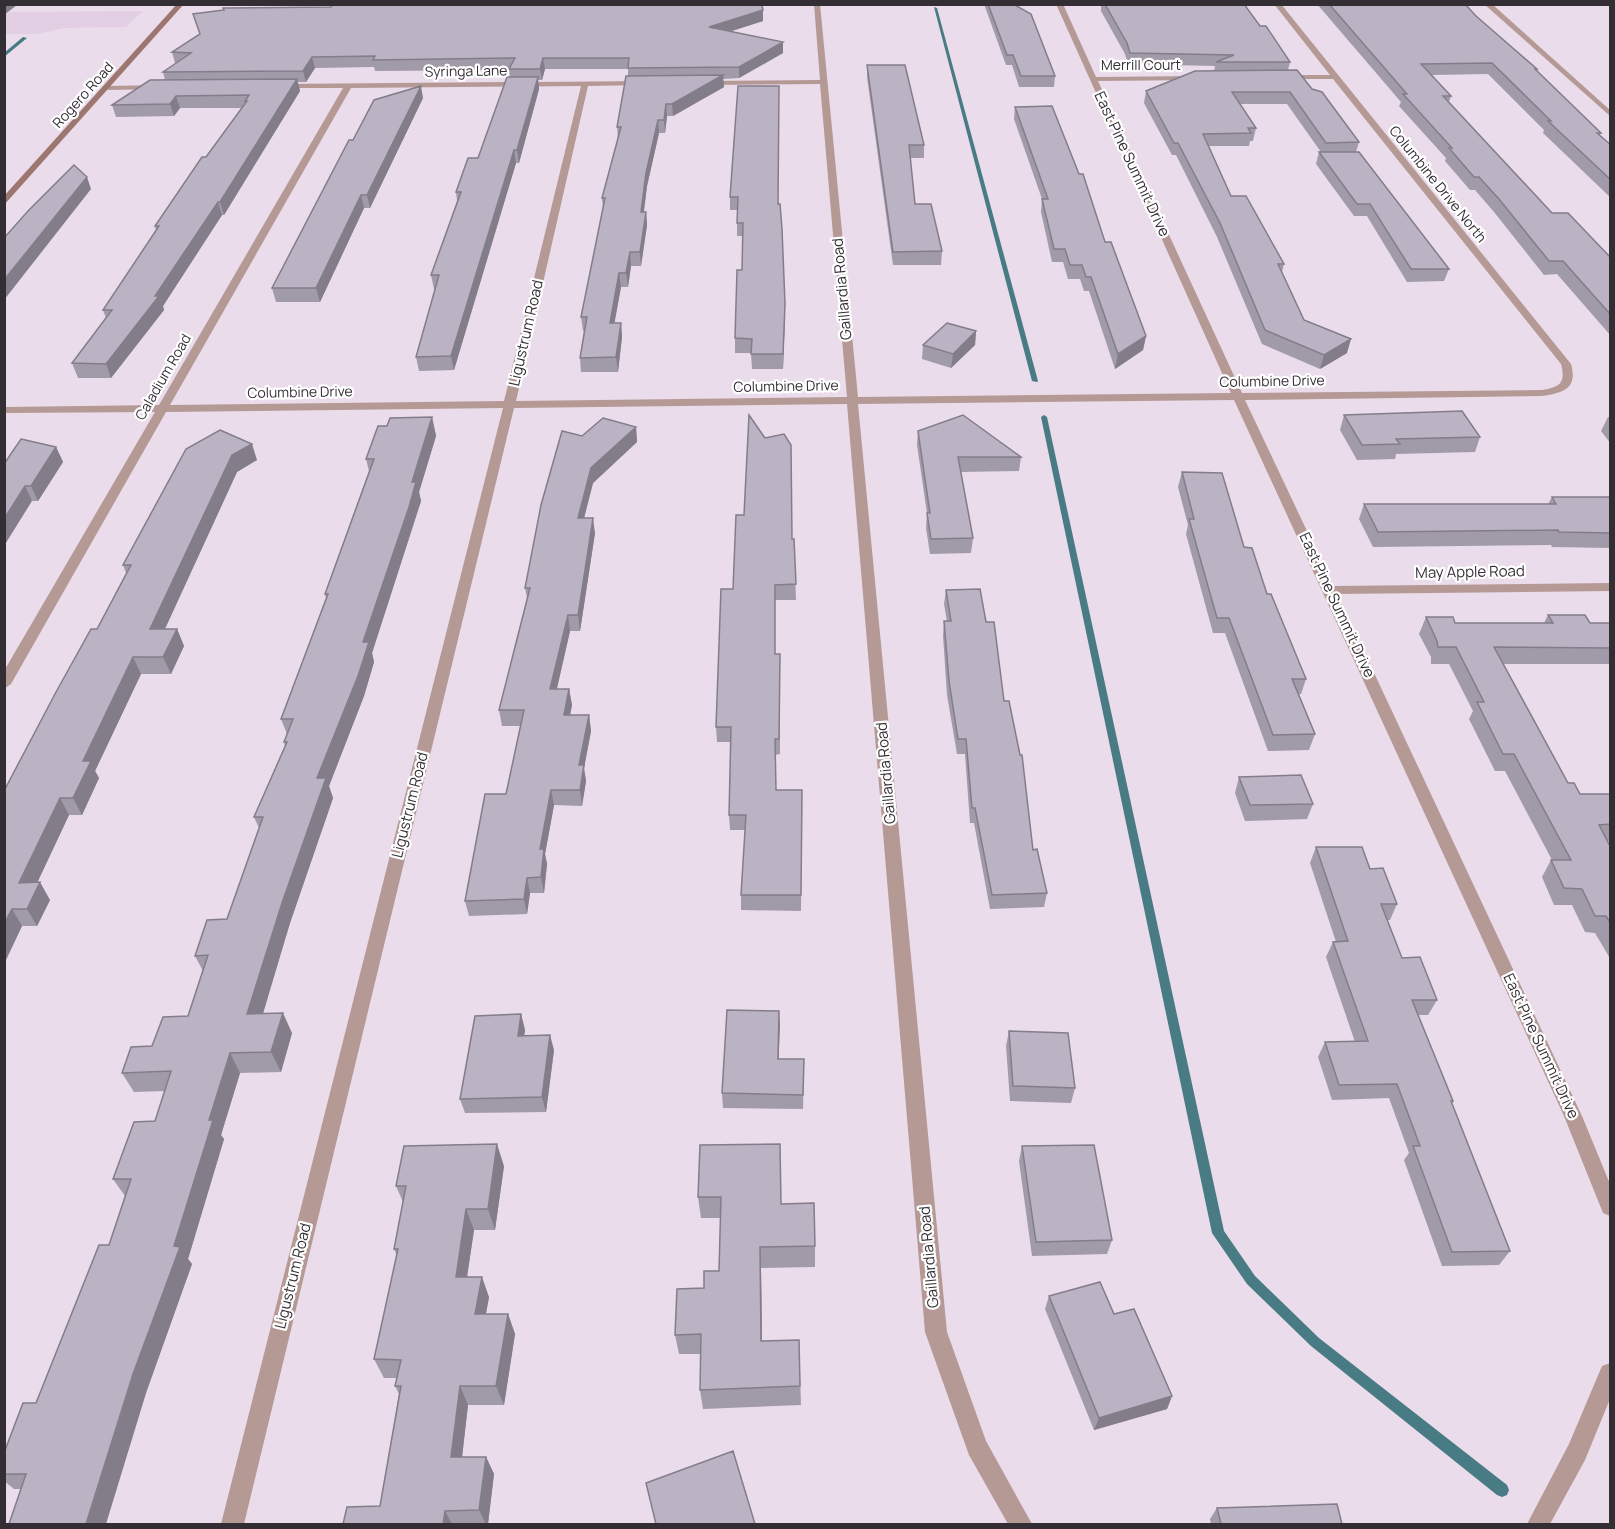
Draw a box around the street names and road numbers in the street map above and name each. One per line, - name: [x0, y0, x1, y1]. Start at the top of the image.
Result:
- street label: Merrill Court: [1101, 55, 1181, 74]
- street label: Rogero Road: [48, 58, 117, 132]
- street label: Syringa Lane: [424, 60, 508, 81]
- street label: East Pine Summit Drive: [1090, 88, 1175, 240]
- street label: Columbine Drive North: [1385, 121, 1491, 246]
- street label: Gaillardia Road: [827, 237, 856, 341]
- street label: Ligustrum Road: [503, 278, 548, 388]
- street label: Caladium Road: [130, 330, 195, 423]
- street label: Columbine Drive: [1219, 370, 1325, 391]
- street label: Columbine Drive: [733, 375, 839, 396]
- street label: Columbine Drive: [247, 381, 353, 402]
- street label: East Pine Summit Drive: [1295, 529, 1380, 681]
- street label: May Apple Road: [1415, 560, 1525, 583]
- street label: Gaillardia Road: [871, 721, 900, 825]
- street label: Ligustrum Road: [386, 750, 433, 860]
- street label: East Pine Summit Drive: [1499, 970, 1584, 1122]
- street label: Gaillardia Road: [914, 1205, 943, 1309]
- street label: Ligustrum Road: [269, 1221, 316, 1331]

